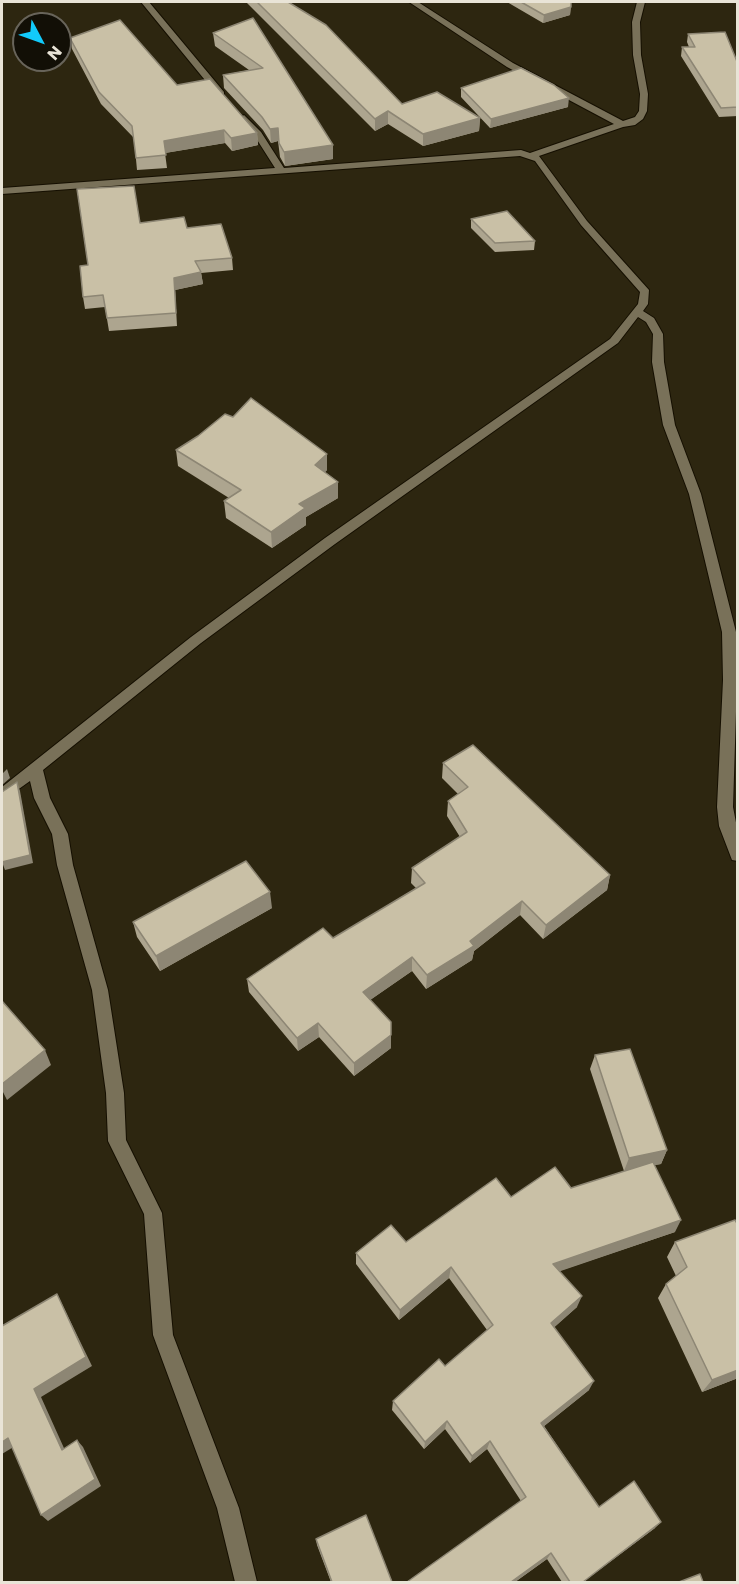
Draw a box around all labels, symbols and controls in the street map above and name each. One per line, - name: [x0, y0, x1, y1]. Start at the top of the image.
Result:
- north arrow: [12, 12, 72, 72]
- text: N: [42, 41, 67, 65]

